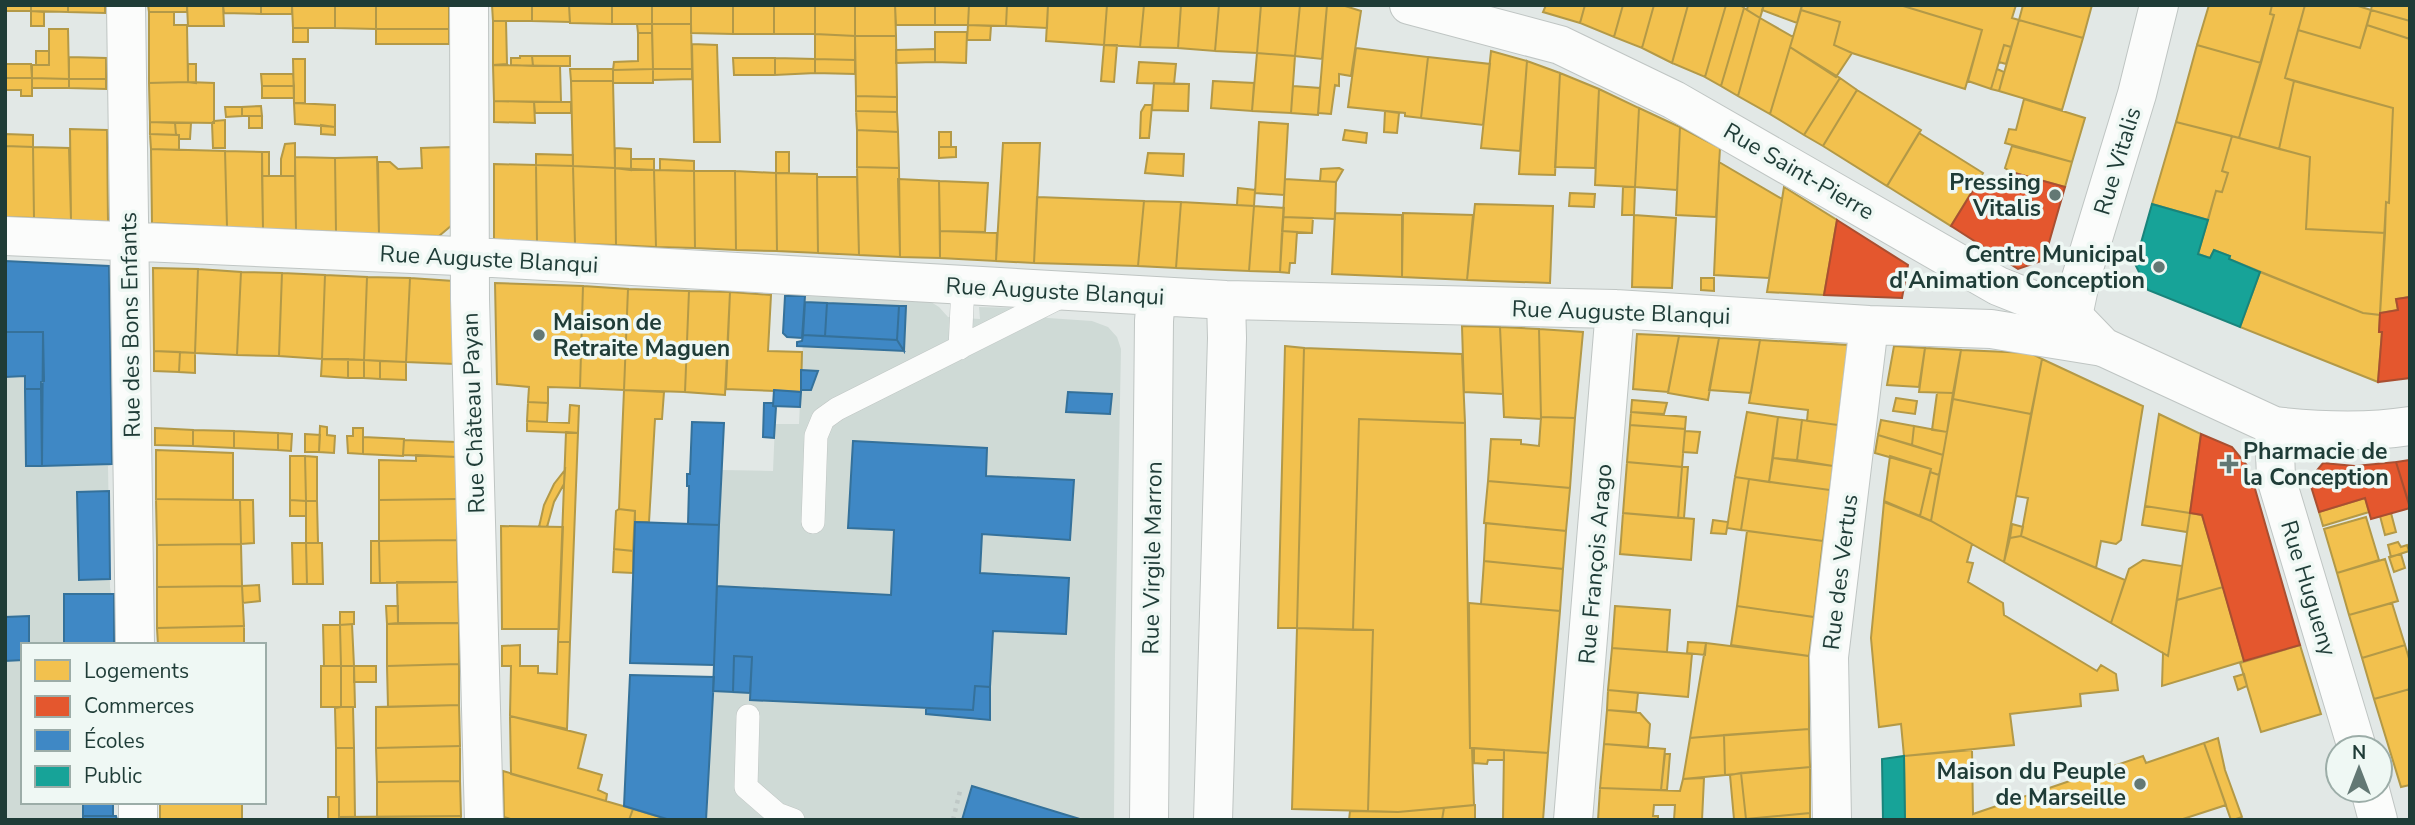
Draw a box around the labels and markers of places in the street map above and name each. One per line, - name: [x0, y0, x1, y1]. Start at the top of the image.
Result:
- place label: Pressing Vitalis: [1949, 167, 2041, 224]
- marker: Pressing Vitalis: [2047, 187, 2063, 203]
- place label: Centre Municipal d'Animation Conception: [1889, 239, 2146, 296]
- marker: Centre Municipal d'Animation Conception: [2151, 259, 2167, 275]
- place label: Maison de Retraite Maguen: [553, 307, 730, 364]
- marker: Maison de Retraite Maguen: [531, 327, 547, 343]
- place label: Pharmacie de la Conception: [2243, 436, 2389, 493]
- marker: Pharmacie de la Conception: [2221, 456, 2237, 472]
- place label: Maison du Peuple de Marseille: [1936, 756, 2126, 813]
- marker: Maison du Peuple de Marseille: [2132, 776, 2148, 792]

